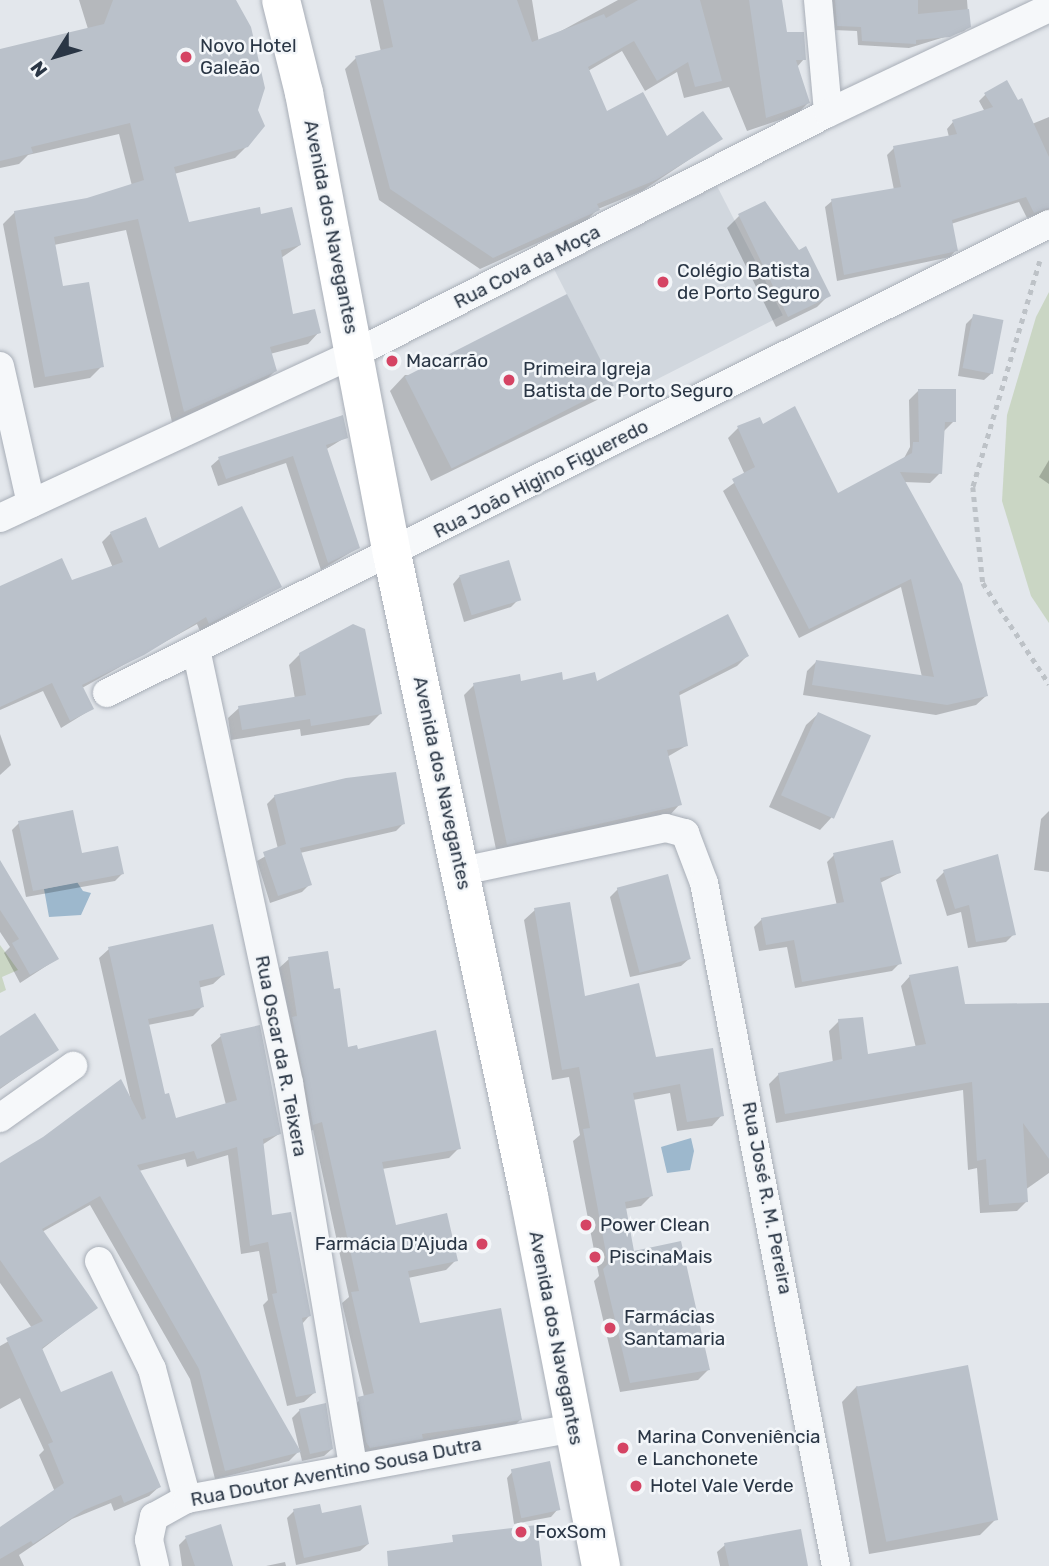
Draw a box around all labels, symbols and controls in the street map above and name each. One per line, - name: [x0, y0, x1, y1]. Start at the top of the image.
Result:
- north arrow: [21, 21, 91, 91]
- place label: Novo Hotel Galeão: [200, 35, 297, 79]
- marker: Novo Hotel Galeão: [178, 49, 194, 65]
- text: N: [26, 57, 52, 81]
- street label: Avenida dos Navegantes: [299, 118, 363, 336]
- street label: Rua Cova da Moça: [450, 220, 604, 314]
- place label: Colégio Batista de Porto Seguro: [677, 260, 820, 304]
- marker: Colégio Batista de Porto Seguro: [655, 274, 671, 290]
- place label: Macarrão: [406, 350, 488, 372]
- marker: Macarrão: [384, 353, 400, 369]
- place label: Primeira Igreja Batista de Porto Seguro: [523, 358, 733, 402]
- marker: Primeira Igreja Batista de Porto Seguro: [501, 372, 517, 388]
- street label: Rua João Higino Figueredo: [430, 415, 652, 543]
- street label: Avenida dos Navegantes: [408, 674, 476, 892]
- street label: Rua Oscar da R. Teixera: [250, 953, 312, 1159]
- street label: Rua José R. M. Pereira: [737, 1100, 797, 1296]
- place label: Power Clean: [600, 1214, 710, 1236]
- marker: Power Clean: [578, 1217, 594, 1233]
- street label: Avenida dos Navegantes: [524, 1229, 588, 1447]
- place label: Farmácia D'Ajuda: [315, 1233, 468, 1255]
- marker: Farmácia D'Ajuda: [474, 1236, 490, 1252]
- place label: PiscinaMais: [609, 1246, 712, 1268]
- marker: PiscinaMais: [587, 1249, 603, 1265]
- place label: Farmácias Santamaria: [624, 1306, 725, 1350]
- marker: Farmácias Santamaria: [602, 1320, 618, 1336]
- place label: Marina Conveniência e Lanchonete: [637, 1426, 820, 1470]
- street label: Rua Doutor Aventino Sousa Dutra: [188, 1433, 484, 1511]
- marker: Marina Conveniência e Lanchonete: [615, 1440, 631, 1456]
- place label: Hotel Vale Verde: [650, 1475, 795, 1497]
- marker: Hotel Vale Verde: [628, 1478, 644, 1494]
- place label: FoxSom: [535, 1521, 606, 1543]
- marker: FoxSom: [513, 1524, 529, 1540]

